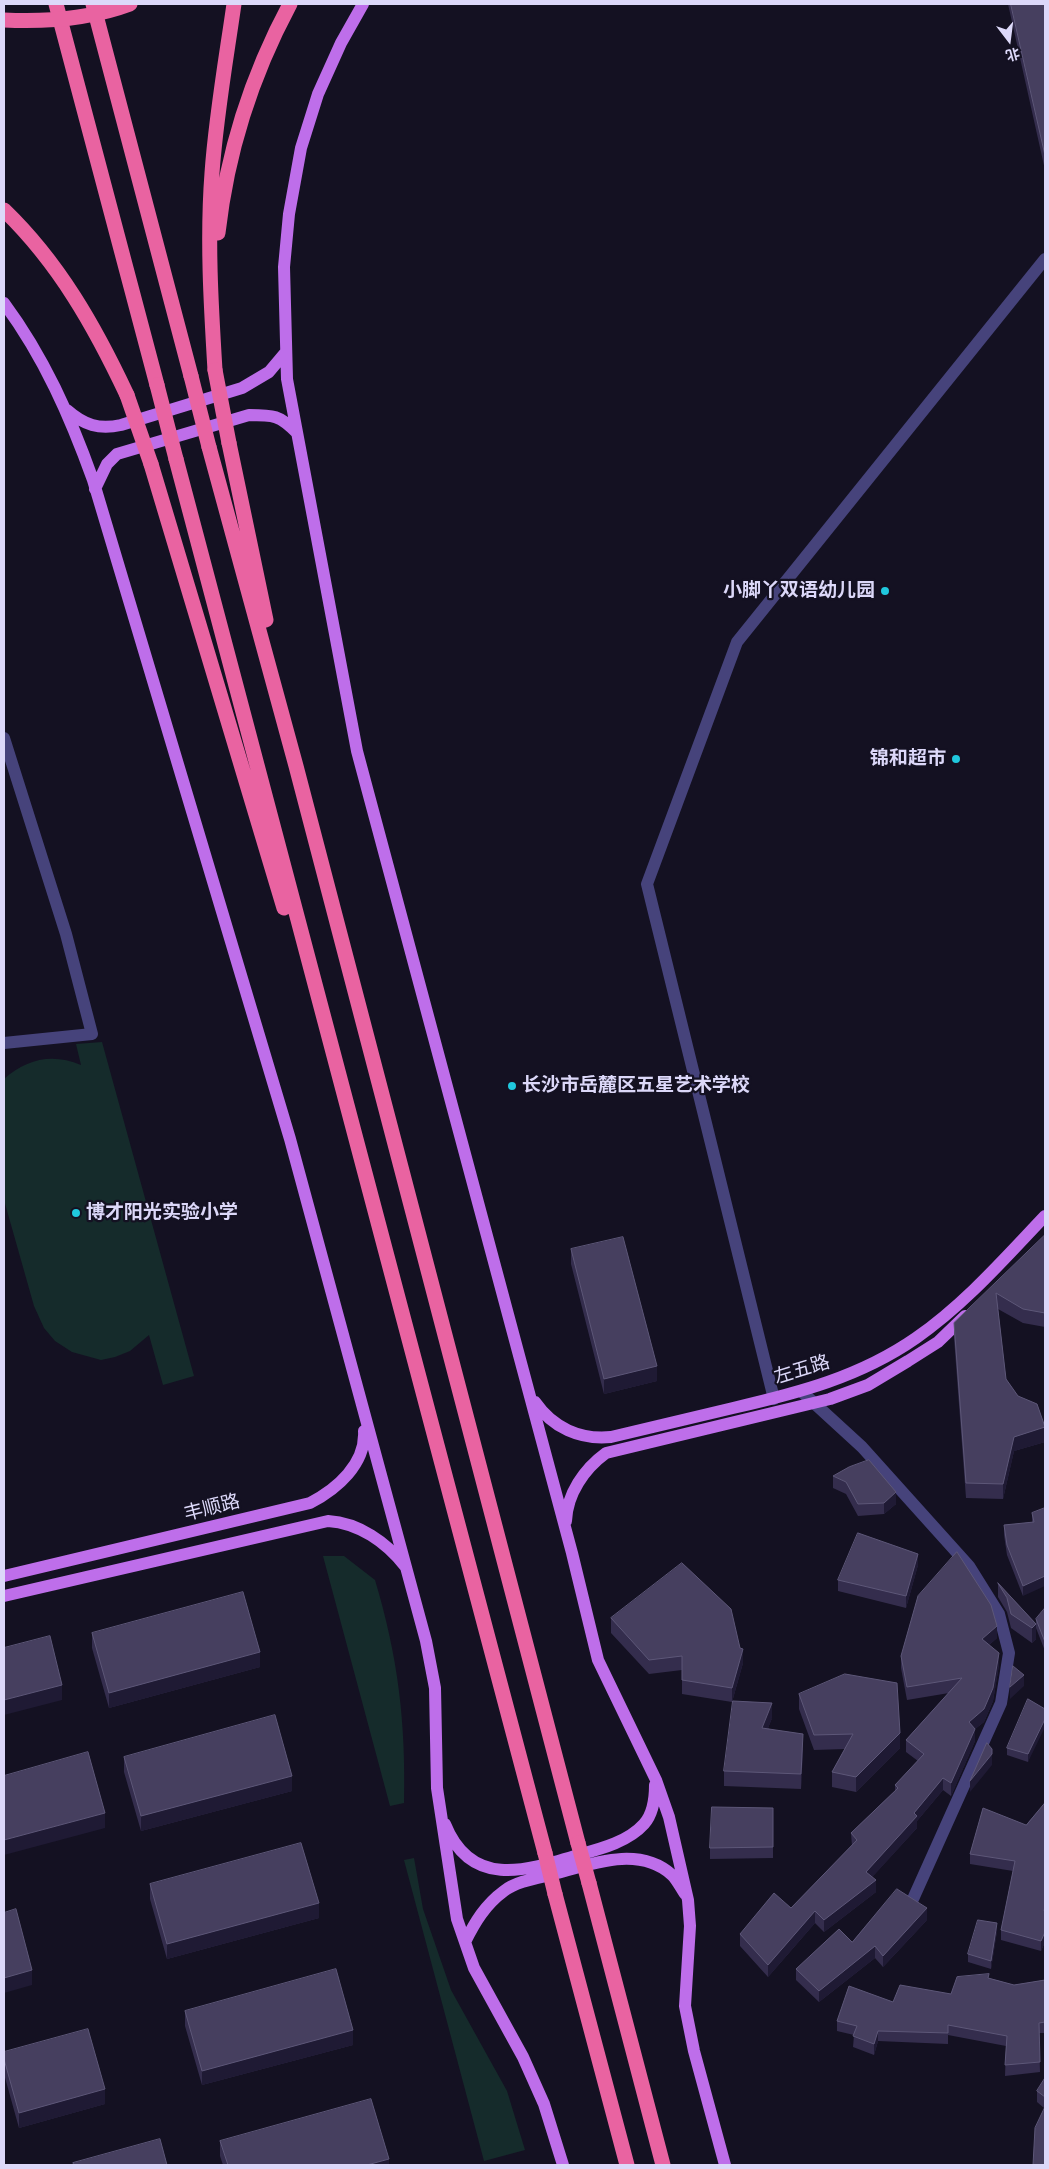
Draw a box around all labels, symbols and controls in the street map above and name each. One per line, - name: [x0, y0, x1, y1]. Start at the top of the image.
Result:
- north arrow: [984, 15, 1034, 65]
- text: 北: [1004, 44, 1022, 65]
- place label: 小脚丫双语幼儿园: [723, 580, 875, 602]
- marker: 小脚丫双语幼儿园: [879, 585, 891, 597]
- place label: 锦和超市: [870, 748, 946, 770]
- marker: 锦和超市: [950, 753, 962, 765]
- place label: 长沙市岳麓区五星艺术学校: [522, 1075, 750, 1097]
- marker: 长沙市岳麓区五星艺术学校: [506, 1080, 518, 1092]
- place label: 博才阳光实验小学: [86, 1202, 238, 1224]
- marker: 博才阳光实验小学: [70, 1207, 82, 1219]
- street label: 左五路: [771, 1351, 833, 1389]
- street label: 丰顺路: [182, 1490, 242, 1526]

